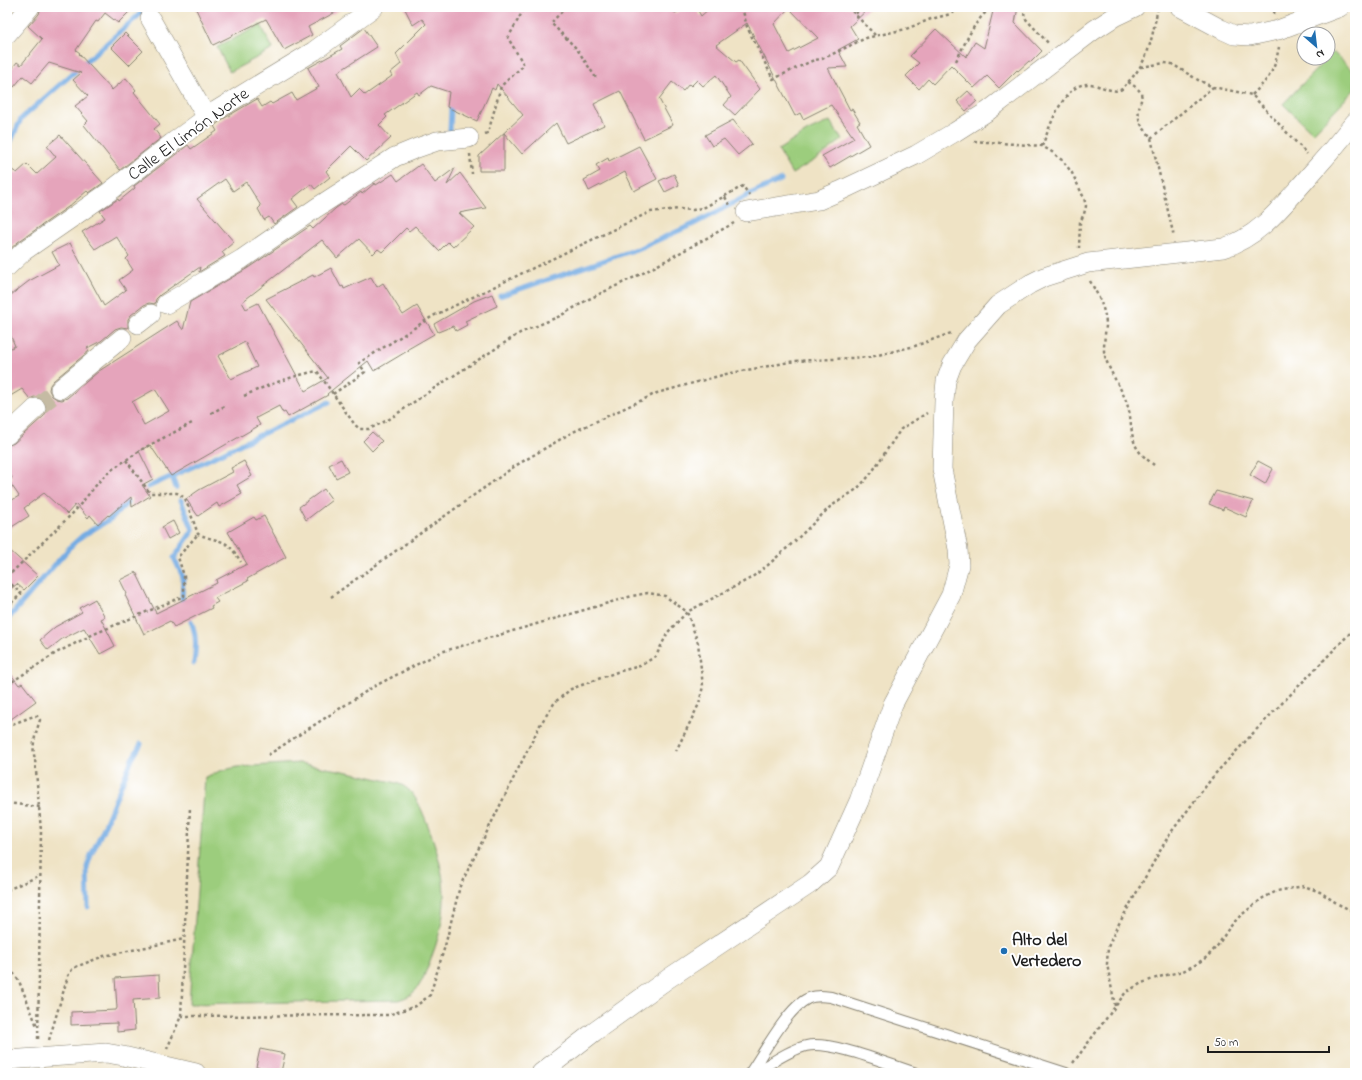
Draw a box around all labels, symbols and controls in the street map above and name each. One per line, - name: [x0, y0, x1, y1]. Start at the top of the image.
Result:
- north arrow: [1296, 26, 1336, 66]
- text: N: [1313, 45, 1327, 63]
- street label: Calle El Limón Norte: [123, 81, 256, 188]
- place label: Alto del Vertedero: [1011, 928, 1081, 975]
- marker: Alto del Vertedero: [999, 946, 1009, 956]
- scale bar: [1208, 1028, 1329, 1054]
- text: 50 m: [1214, 1034, 1238, 1052]

